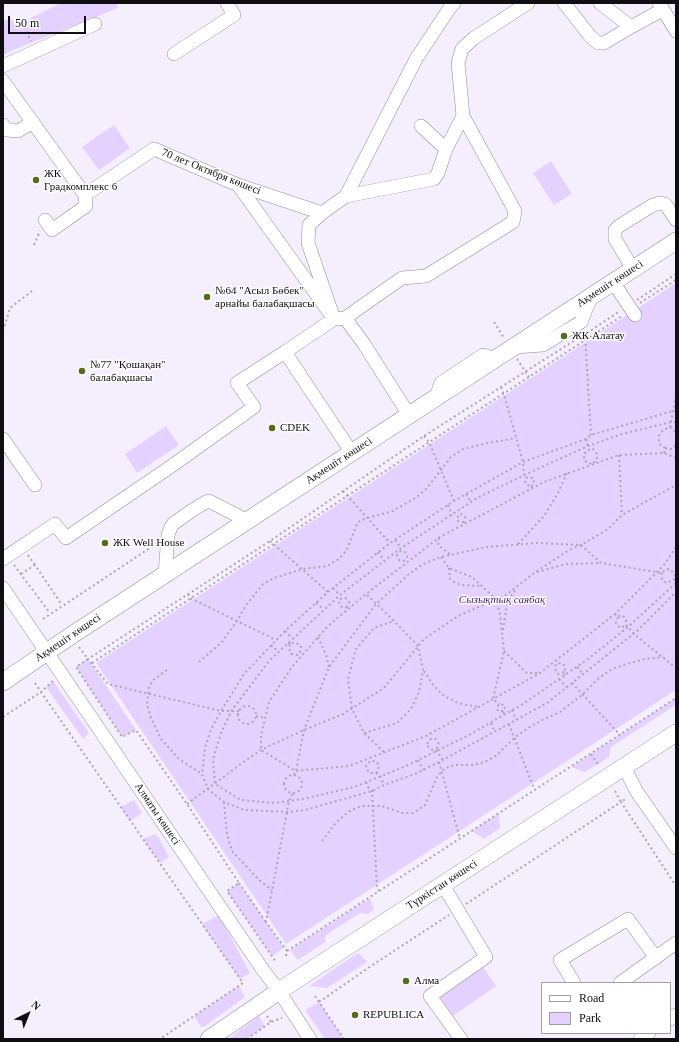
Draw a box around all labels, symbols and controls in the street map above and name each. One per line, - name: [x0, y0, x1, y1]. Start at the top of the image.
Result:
- scale bar: [10, 8, 88, 34]
- text: 50 m: [15, 16, 39, 30]
- street label: 70 лет Октября көшесі: [159, 146, 263, 198]
- place label: ЖК Градкомплекс 6: [44, 167, 117, 193]
- marker: ЖК Градкомплекс 6: [31, 175, 41, 185]
- street label: Ақмешіт көшесі: [574, 258, 646, 310]
- place label: №64 "Асыл Бөбек" арнайы балабақшасы: [215, 284, 315, 310]
- marker: №64 "Асыл Бөбек" арнайы балабақшасы: [202, 292, 212, 302]
- place label: ЖК Алатау: [572, 329, 625, 343]
- marker: ЖК Алатау: [559, 331, 569, 341]
- place label: №77 "Қошақан" балабақшасы: [90, 358, 166, 384]
- marker: №77 "Қошақан" балабақшасы: [77, 366, 87, 376]
- place label: CDEK: [280, 421, 310, 435]
- marker: CDEK: [267, 423, 277, 433]
- street label: Ақмешіт көшесі: [303, 435, 375, 487]
- place label: ЖК Well House: [113, 536, 184, 550]
- marker: ЖК Well House: [100, 538, 110, 548]
- park label: Сызықтық саябақ: [459, 593, 545, 607]
- street label: Ақмешіт көшесі: [33, 611, 103, 665]
- street label: Алматы көшесі: [131, 780, 183, 848]
- street label: Түркістан көшесі: [404, 857, 480, 913]
- place label: Алма: [414, 974, 439, 988]
- marker: Алма: [401, 976, 411, 986]
- legend: [541, 982, 671, 1034]
- text: Road: [579, 991, 604, 1005]
- north arrow: [8, 994, 48, 1034]
- text: N: [29, 998, 43, 1012]
- place label: REPUBLICA: [363, 1008, 424, 1022]
- marker: REPUBLICA: [350, 1010, 360, 1020]
- text: Park: [579, 1011, 601, 1025]

